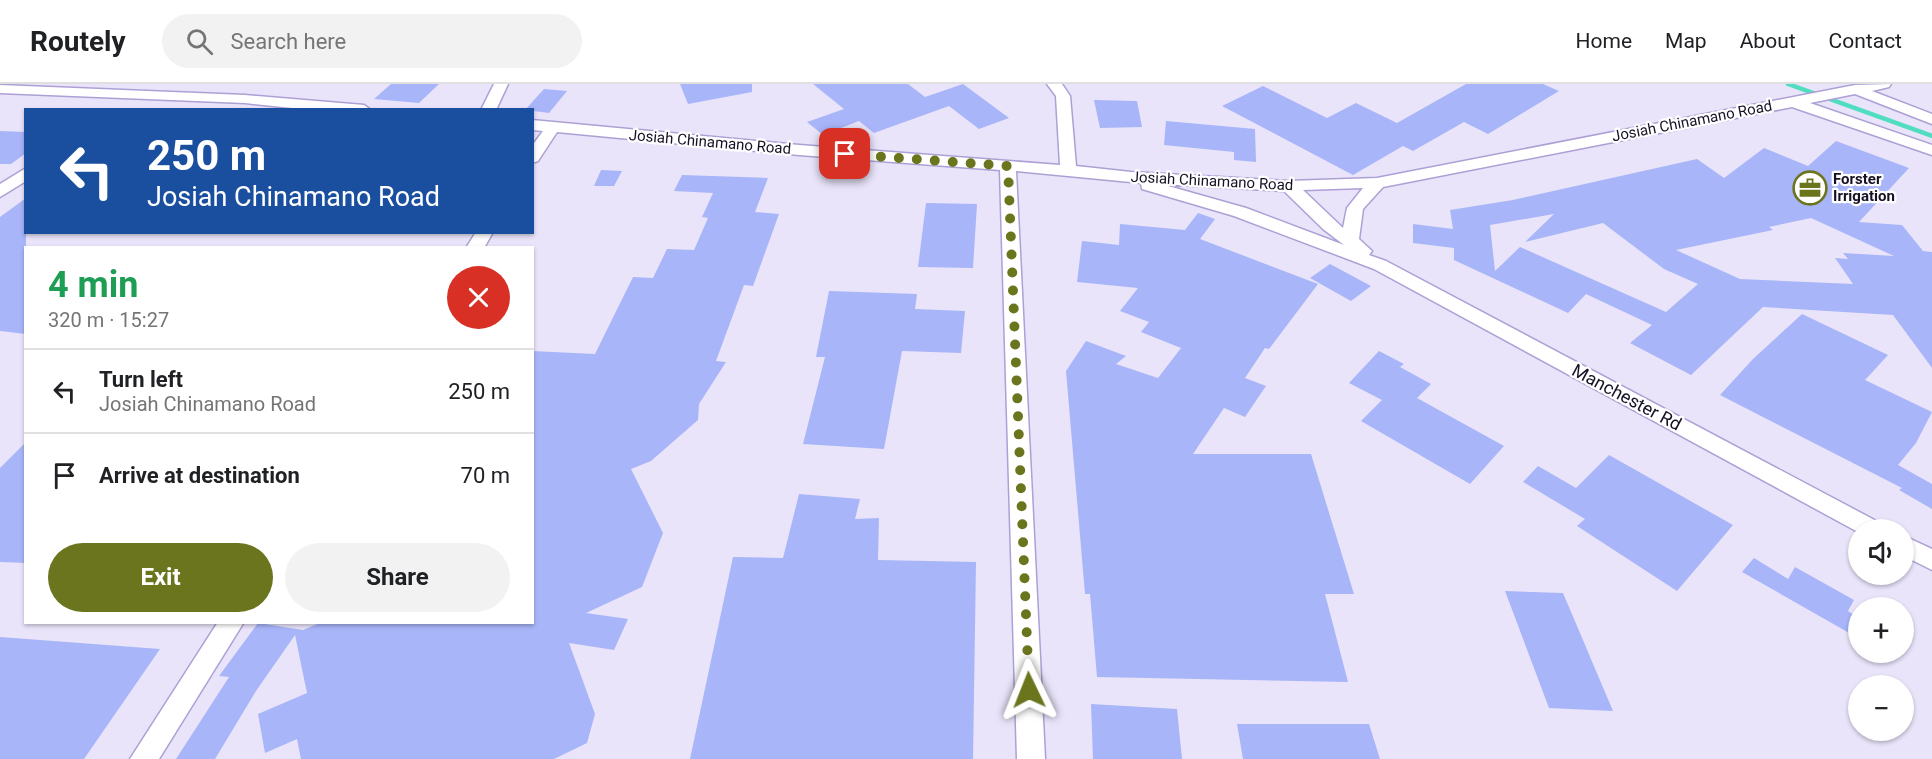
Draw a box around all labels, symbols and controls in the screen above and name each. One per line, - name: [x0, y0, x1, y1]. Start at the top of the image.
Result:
- search box: [162, 14, 582, 68]
- text: Routely: [30, 25, 126, 58]
- icon: search: [183, 25, 216, 58]
- text: Search here: [231, 29, 346, 54]
- text: Home: [1576, 29, 1632, 53]
- text: Map: [1665, 29, 1707, 53]
- text: About: [1740, 29, 1796, 53]
- text: Contact: [1829, 29, 1902, 53]
- street label: Josiah Chinamano Road: [1610, 97, 1774, 145]
- street label: Josiah Chinamano Road: [628, 126, 792, 158]
- pin: [819, 128, 870, 179]
- text: 250 m: [147, 131, 266, 180]
- icon: left: [48, 132, 126, 210]
- icon: arrive: [828, 137, 861, 170]
- street label: Josiah Chinamano Road: [1130, 168, 1294, 194]
- office icon: Forster Irrigation: [1792, 170, 1828, 206]
- place label: Forster Irrigation: [1833, 170, 1895, 205]
- text: Josiah Chinamano Road: [147, 181, 440, 213]
- text: 4 min: [48, 264, 139, 306]
- button: close: [447, 266, 510, 329]
- text: 320 m · 15:27: [48, 308, 169, 332]
- street label: Manchester Rd: [1569, 359, 1685, 435]
- text: Turn left: [99, 367, 183, 392]
- icon: left: [48, 375, 81, 408]
- text: 250 m: [448, 379, 510, 404]
- text: Josiah Chinamano Road: [99, 392, 316, 416]
- icon: arrive: [48, 459, 81, 492]
- text: Arrive at destination: [99, 463, 300, 488]
- text: 70 m: [461, 463, 510, 488]
- map controls: [1848, 519, 1914, 741]
- button: sound: [1848, 519, 1914, 585]
- button: Exit: [48, 543, 273, 612]
- button: Share: [285, 543, 510, 612]
- button: +: [1848, 597, 1914, 663]
- position arrow: [997, 658, 1061, 722]
- button: −: [1848, 675, 1914, 741]

